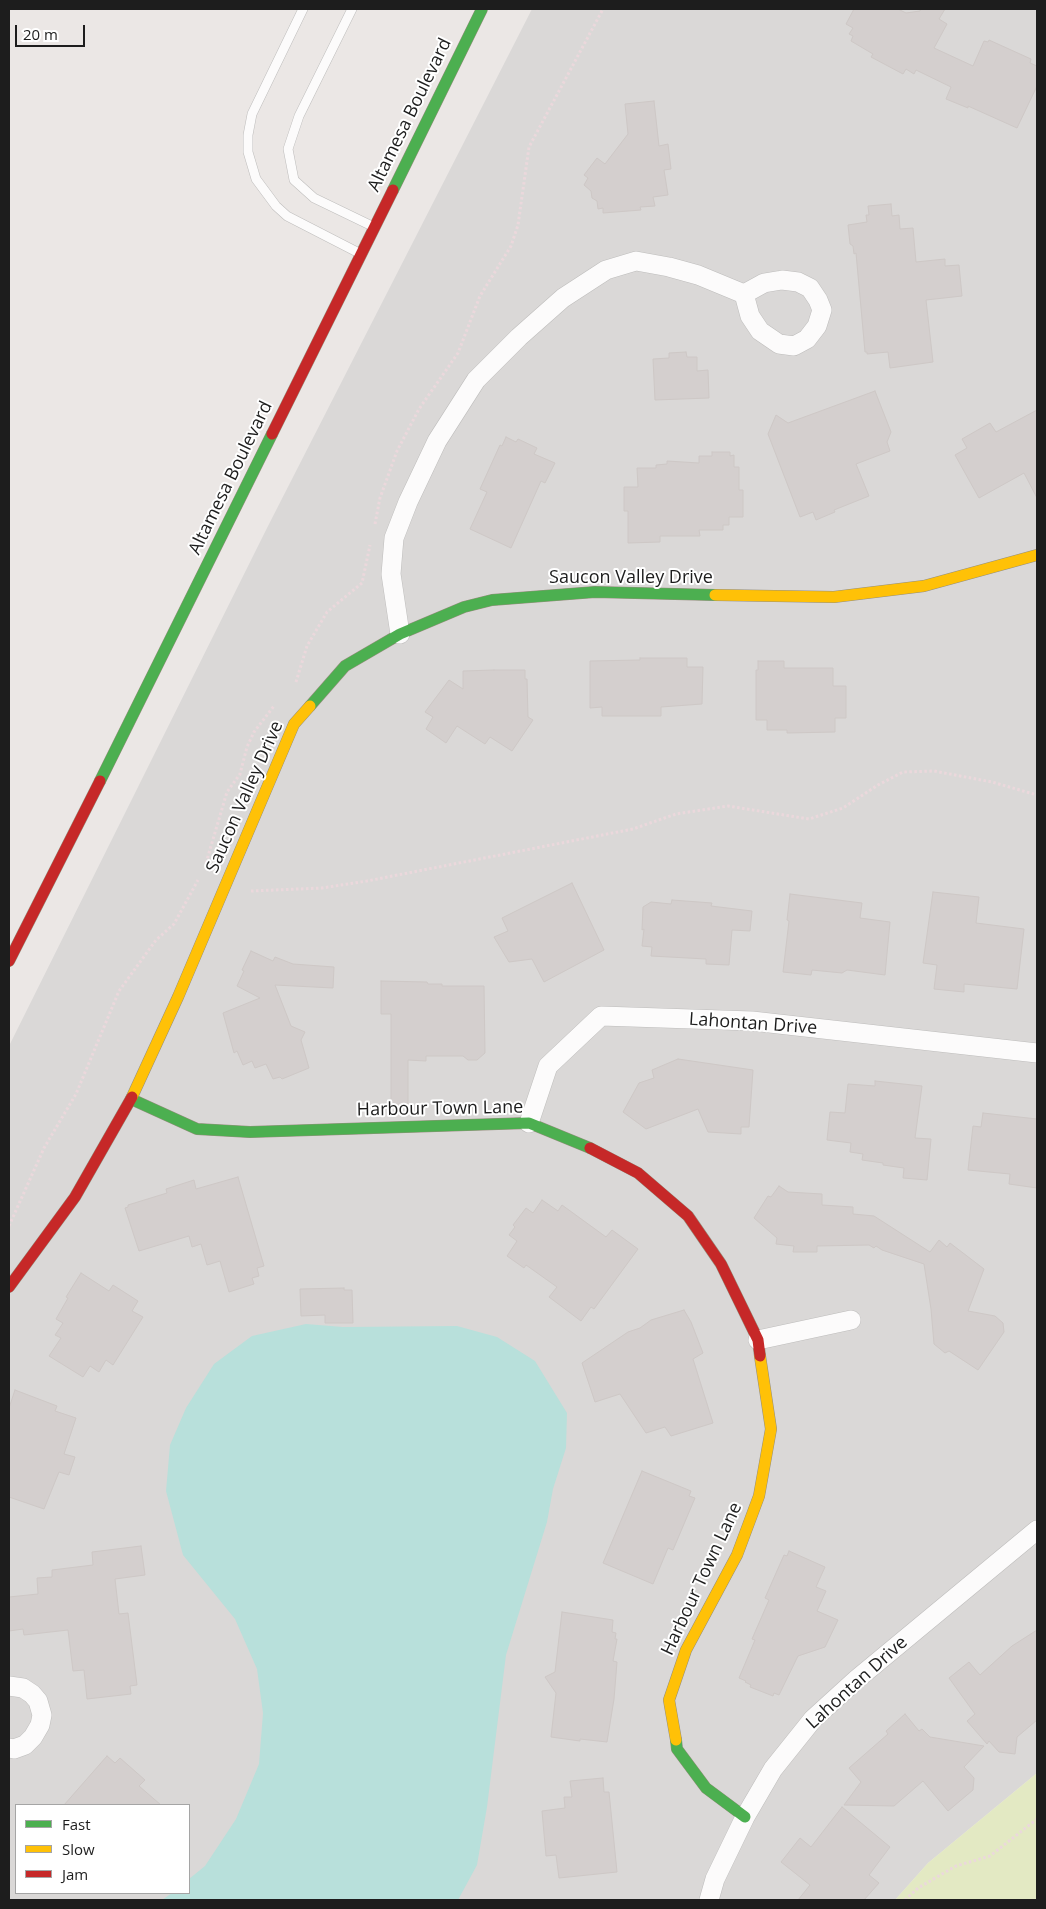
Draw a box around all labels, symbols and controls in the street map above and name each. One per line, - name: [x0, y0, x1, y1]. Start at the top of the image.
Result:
- scale bar: [18, 15, 88, 47]
- text: 20 m: [23, 24, 58, 44]
- street label: Altamesa Boulevard: [363, 35, 457, 195]
- street label: Altamesa Boulevard: [184, 398, 278, 558]
- street label: Saucon Valley Drive: [549, 567, 713, 589]
- street label: Saucon Valley Drive: [202, 718, 288, 876]
- street label: Lahontan Drive: [688, 1009, 818, 1039]
- street label: Harbour Town Lane: [357, 1097, 523, 1121]
- street label: Harbour Town Lane: [657, 1499, 747, 1659]
- street label: Lahontan Drive: [802, 1632, 912, 1734]
- legend: [15, 1804, 190, 1894]
- text: Fast: [62, 1814, 91, 1834]
- text: Slow: [62, 1839, 95, 1859]
- text: Jam: [62, 1864, 88, 1884]

